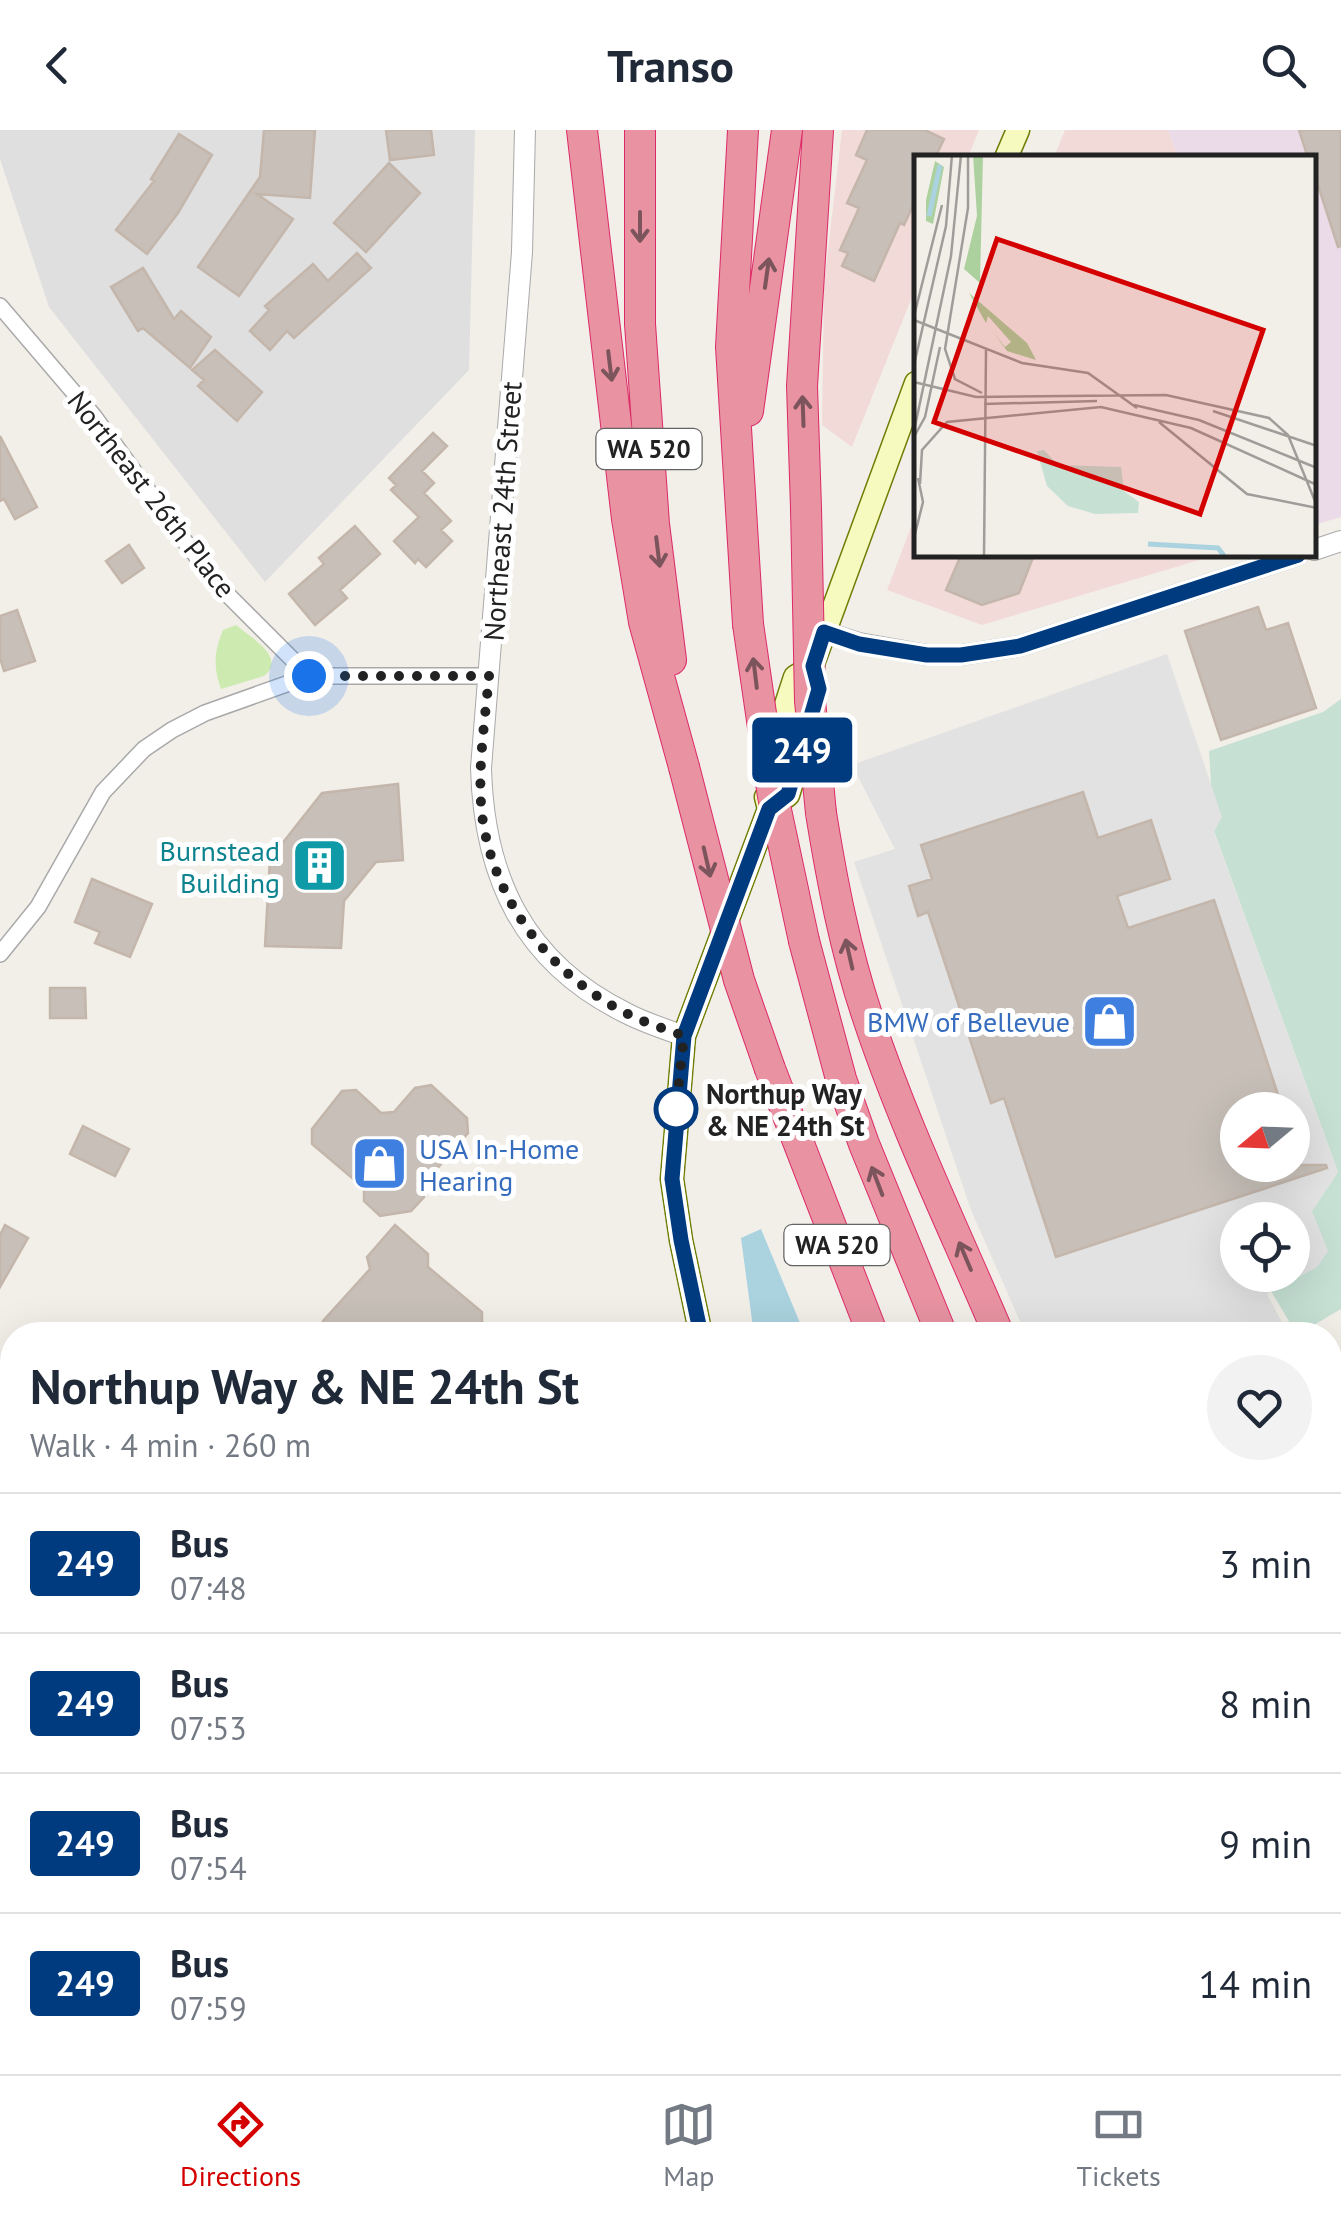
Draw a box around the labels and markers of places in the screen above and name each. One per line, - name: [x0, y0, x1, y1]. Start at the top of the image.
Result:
- place label: Burnstead Building: [160, 832, 280, 901]
- building icon: Burnstead Building: [289, 836, 349, 896]
- shop icon: BMW of Bellevue: [1079, 991, 1139, 1051]
- place label: BMW of Bellevue: [867, 1003, 1070, 1040]
- place label: Northup Way & NE 24th St: [706, 1075, 865, 1144]
- marker: Northup Way & NE 24th St: [655, 1088, 697, 1130]
- place label: USA In-Home Hearing: [419, 1130, 579, 1199]
- shop icon: USA In-Home Hearing: [350, 1134, 410, 1194]

